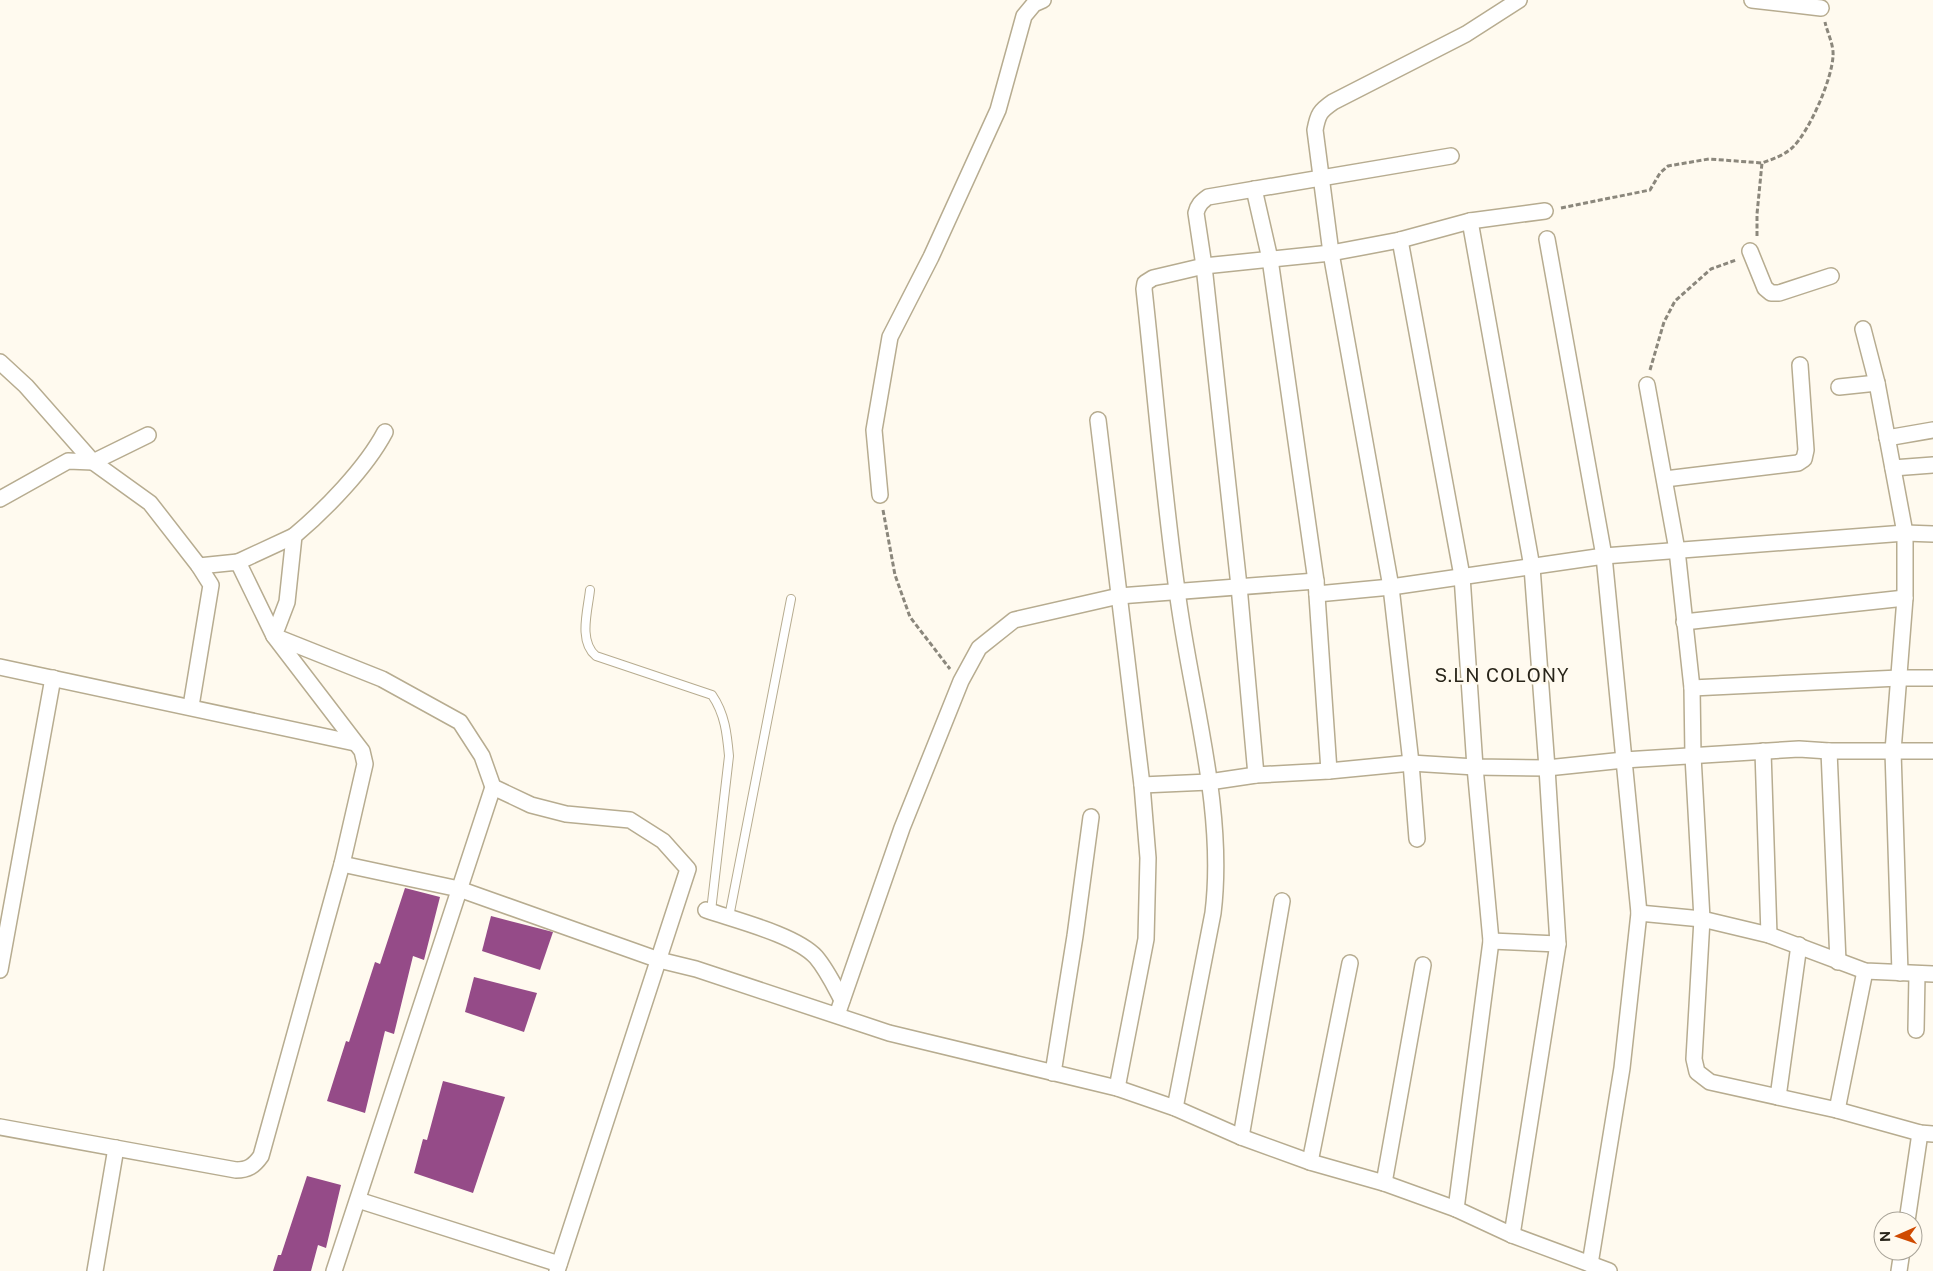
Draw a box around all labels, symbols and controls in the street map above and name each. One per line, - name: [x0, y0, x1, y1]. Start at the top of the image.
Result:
- district label: S.LN COLONY: [1434, 664, 1570, 686]
- north arrow: [1873, 1211, 1923, 1261]
- text: N: [1877, 1231, 1893, 1242]

